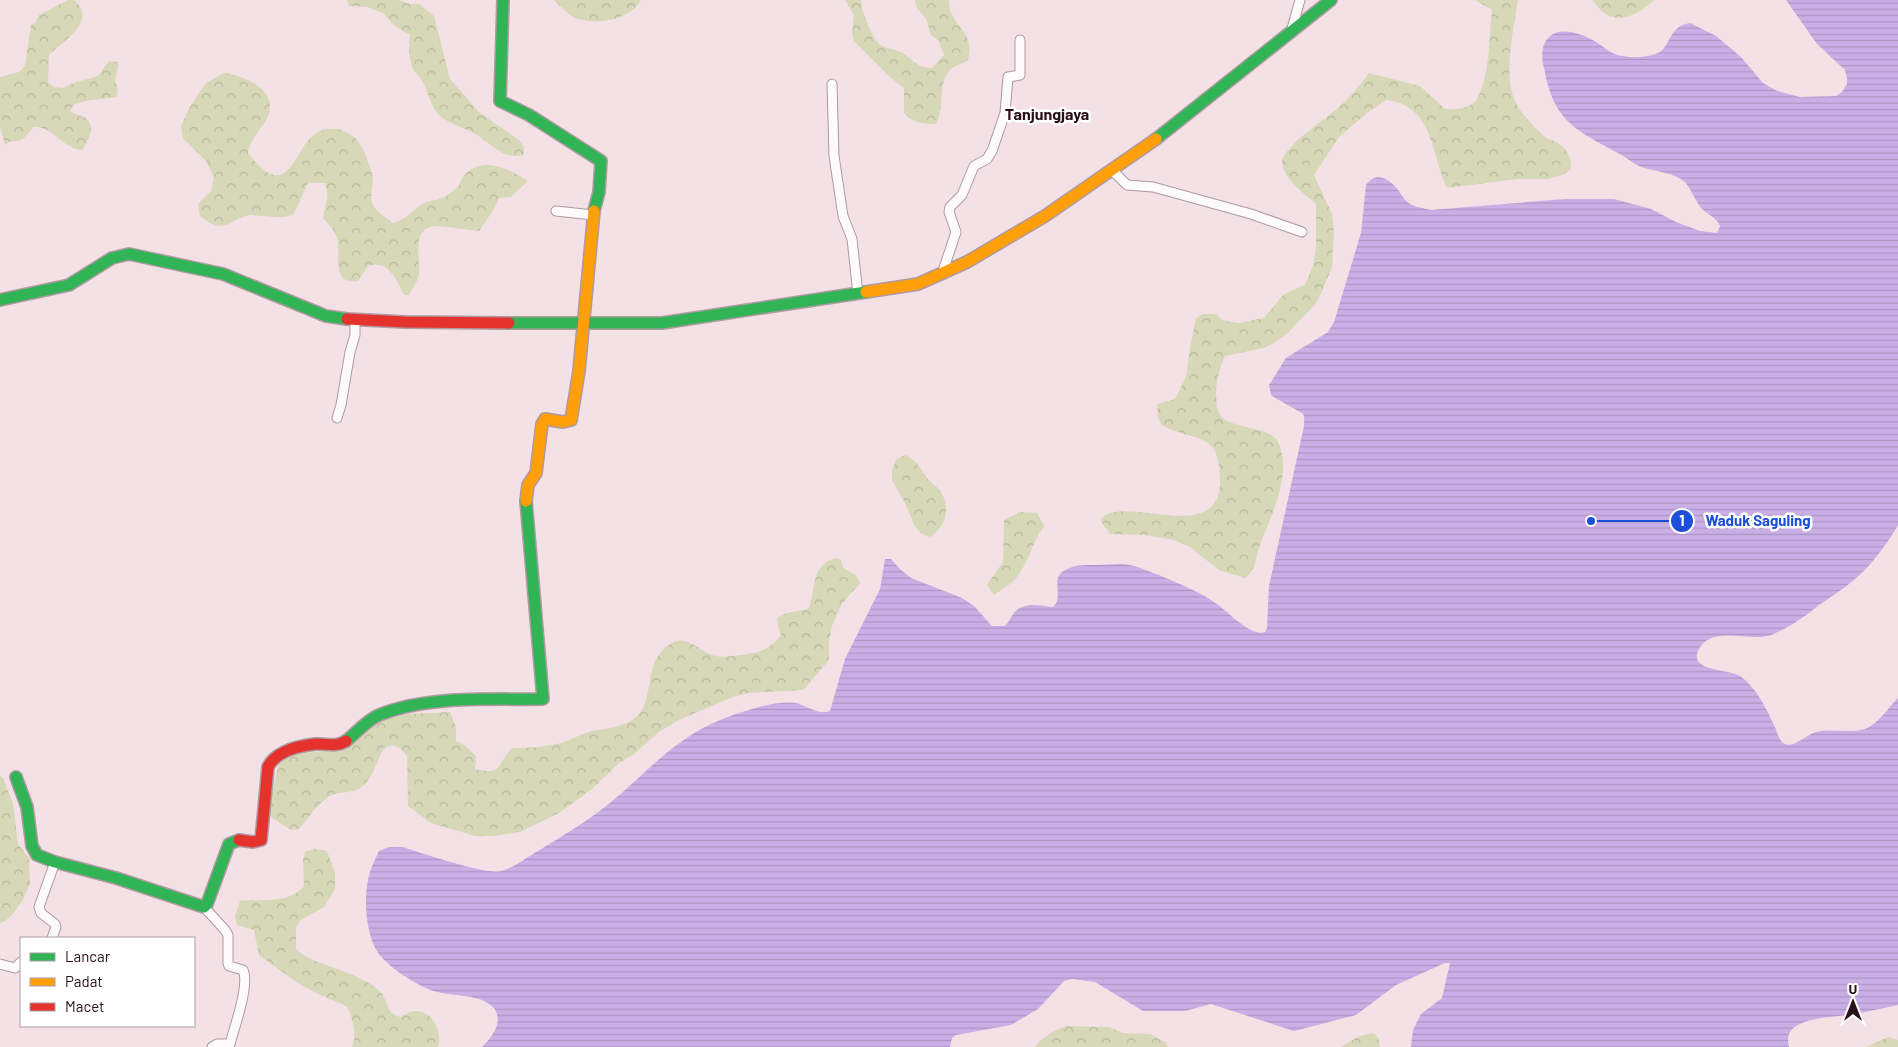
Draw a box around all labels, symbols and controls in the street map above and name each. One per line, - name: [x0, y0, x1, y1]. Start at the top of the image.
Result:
- district label: Tanjungjaya: [1005, 104, 1089, 123]
- callout: Waduk Saguling: [1670, 506, 1820, 536]
- text: 1: [1679, 511, 1685, 529]
- text: Waduk Saguling: [1705, 511, 1811, 529]
- legend: [20, 937, 195, 1027]
- text: Lancar: [65, 947, 111, 965]
- text: Padat: [65, 972, 103, 990]
- north arrow: [1828, 977, 1878, 1027]
- text: U: [1849, 980, 1858, 997]
- text: Macet: [65, 997, 105, 1015]

